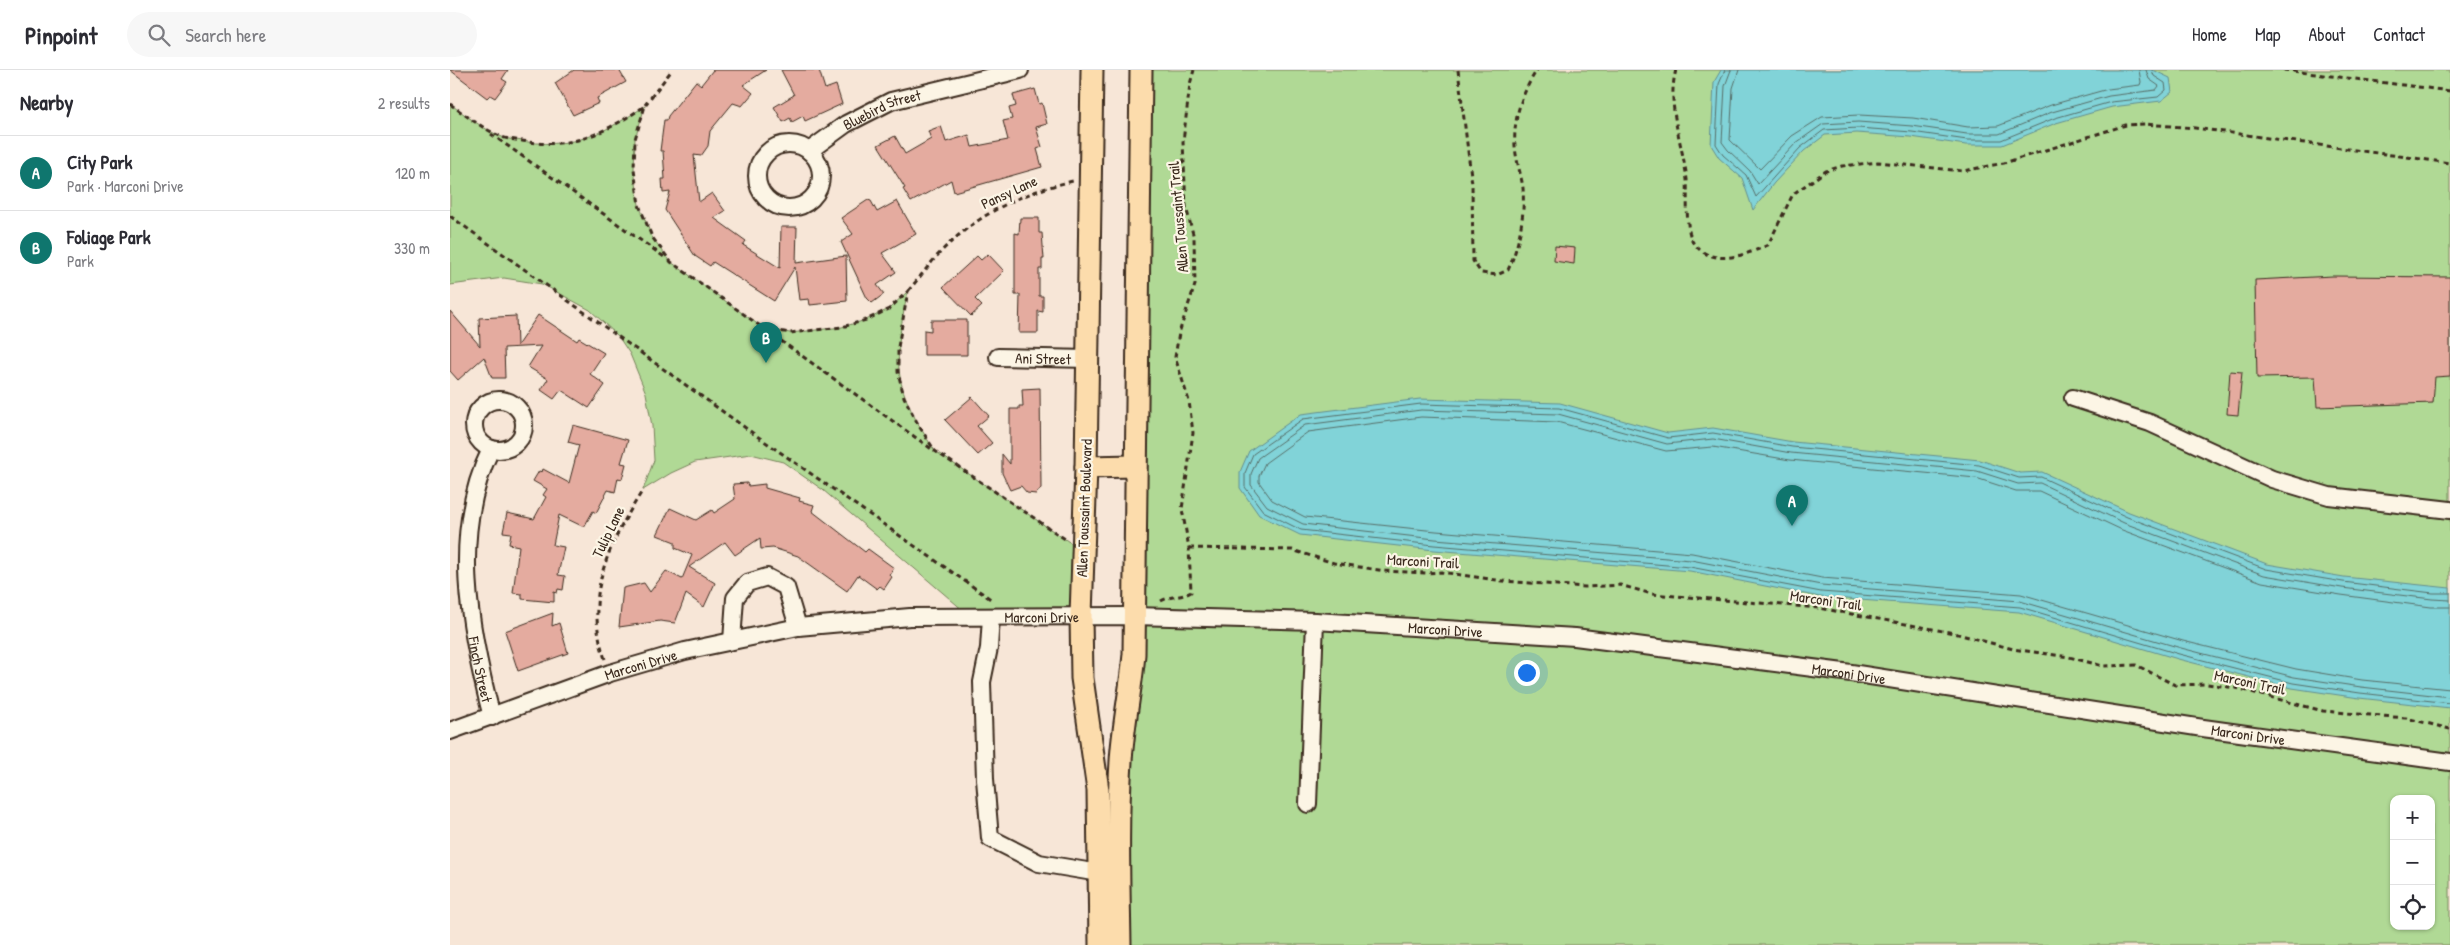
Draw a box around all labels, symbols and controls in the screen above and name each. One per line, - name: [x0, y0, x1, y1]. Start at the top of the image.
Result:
- search box: [127, 12, 477, 57]
- text: Pinpoint: [25, 19, 97, 51]
- icon: search: [145, 21, 173, 49]
- text: Search here: [185, 22, 266, 48]
- text: Home: [2192, 22, 2227, 47]
- text: Map: [2255, 22, 2280, 47]
- text: About: [2308, 22, 2345, 47]
- text: Contact: [2373, 22, 2425, 47]
- street label: Bluebird Street: [839, 84, 924, 134]
- text: Nearby: [20, 88, 73, 117]
- text: 2 results: [378, 92, 430, 114]
- text: City Park: [67, 149, 132, 175]
- street label: Allen Toussaint Trail: [1163, 161, 1193, 273]
- text: A: [32, 162, 40, 184]
- text: 120 m: [395, 162, 430, 184]
- street label: Pansy Lane: [978, 170, 1040, 214]
- text: Park · Marconi Drive: [67, 175, 184, 197]
- text: Foliage Park: [67, 224, 151, 250]
- text: B: [32, 237, 40, 259]
- text: 330 m: [394, 237, 430, 259]
- text: Park: [67, 250, 94, 272]
- pin: B: [750, 322, 782, 363]
- street label: Ani Street: [1015, 347, 1072, 369]
- street label: Allen Toussaint Boulevard: [1071, 438, 1097, 578]
- pin: A: [1776, 485, 1808, 526]
- street label: Tulip Lane: [587, 503, 629, 561]
- street label: Marconi Trail: [1386, 549, 1460, 573]
- street label: Marconi Trail: [1789, 585, 1863, 615]
- street label: Marconi Drive: [1004, 606, 1079, 627]
- street label: Marconi Drive: [1408, 616, 1483, 642]
- street label: Finch Street: [464, 634, 498, 705]
- street label: Marconi Drive: [601, 643, 679, 685]
- street label: Marconi Drive: [1811, 657, 1887, 689]
- your location: [1514, 660, 1540, 686]
- street label: Marconi Trail: [2213, 664, 2287, 700]
- street label: Marconi Drive: [2210, 719, 2286, 750]
- map controls: [2390, 795, 2435, 930]
- button: +: [2390, 795, 2435, 840]
- button: −: [2390, 840, 2435, 885]
- button: locate: [2390, 885, 2435, 930]

